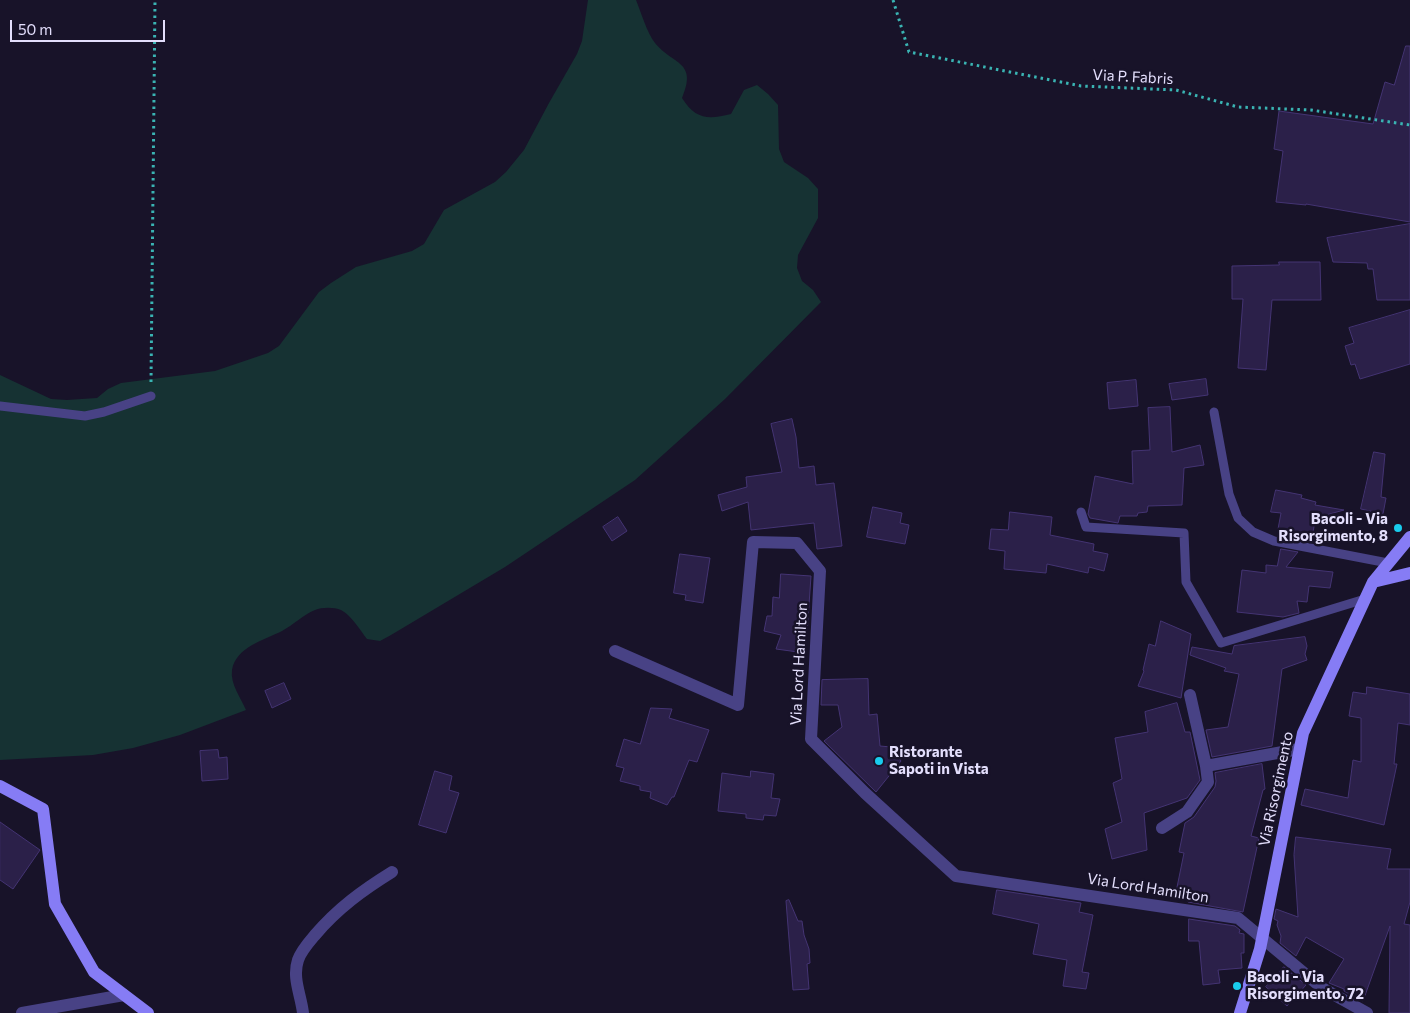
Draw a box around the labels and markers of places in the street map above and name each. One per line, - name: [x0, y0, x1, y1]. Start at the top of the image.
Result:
- place label: Bacoli - Via Risorgimento, 8: [1278, 510, 1388, 545]
- marker: Bacoli - Via Risorgimento, 8: [1392, 522, 1404, 534]
- place label: Ristorante Sapoti in Vista: [889, 743, 989, 778]
- marker: Ristorante Sapoti in Vista: [873, 755, 885, 767]
- place label: Bacoli - Via Risorgimento, 72: [1247, 968, 1364, 1003]
- marker: Bacoli - Via Risorgimento, 72: [1231, 980, 1243, 992]

